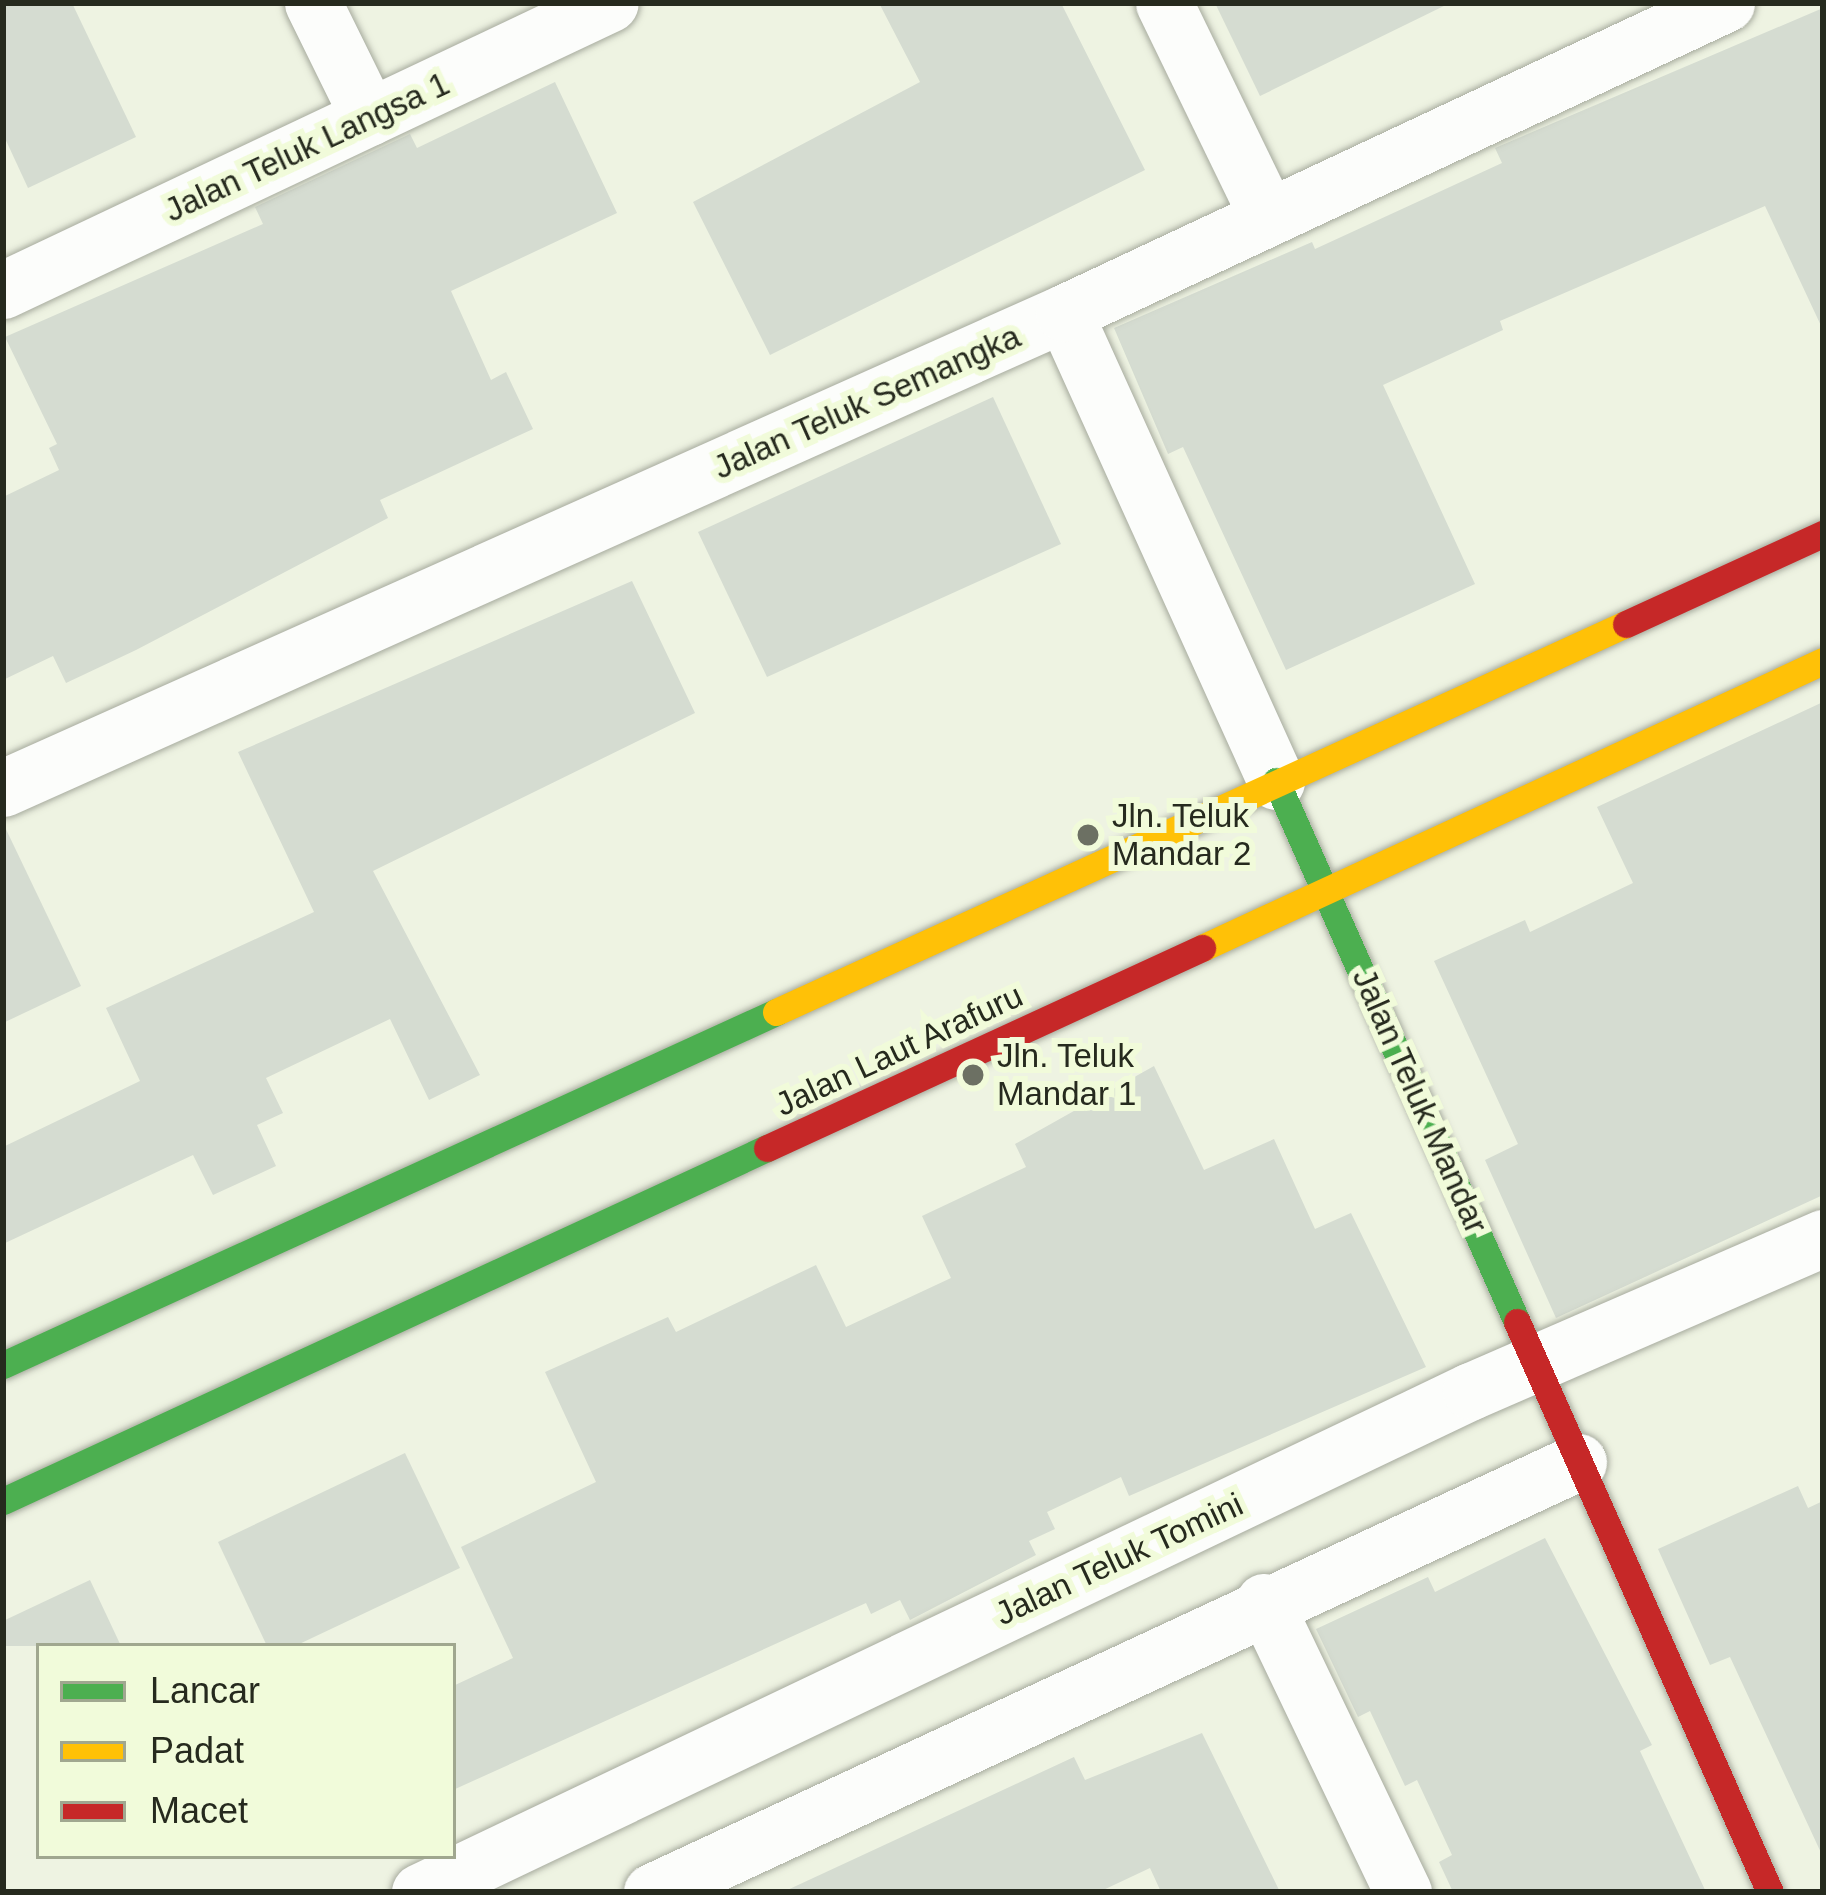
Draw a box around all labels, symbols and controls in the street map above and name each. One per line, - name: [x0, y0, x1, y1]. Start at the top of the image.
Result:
- street label: Jalan Teluk Langsa 1: [158, 64, 456, 230]
- street label: Jalan Teluk Semangka: [707, 316, 1027, 488]
- place label: Jln. Teluk Mandar 2: [1112, 796, 1251, 874]
- marker: Jln. Teluk Mandar 2: [1075, 822, 1101, 848]
- street label: Jalan Teluk Mandar: [1344, 962, 1496, 1240]
- street label: Jalan Laut Arafuru: [768, 975, 1030, 1125]
- place label: Jln. Teluk Mandar 1: [997, 1036, 1136, 1114]
- marker: Jln. Teluk Mandar 1: [960, 1062, 986, 1088]
- street label: Jalan Teluk Tomini: [988, 1484, 1250, 1634]
- legend: [36, 1643, 456, 1859]
- text: Lancar: [150, 1670, 260, 1711]
- text: Padat: [150, 1730, 244, 1771]
- text: Macet: [150, 1790, 248, 1831]

